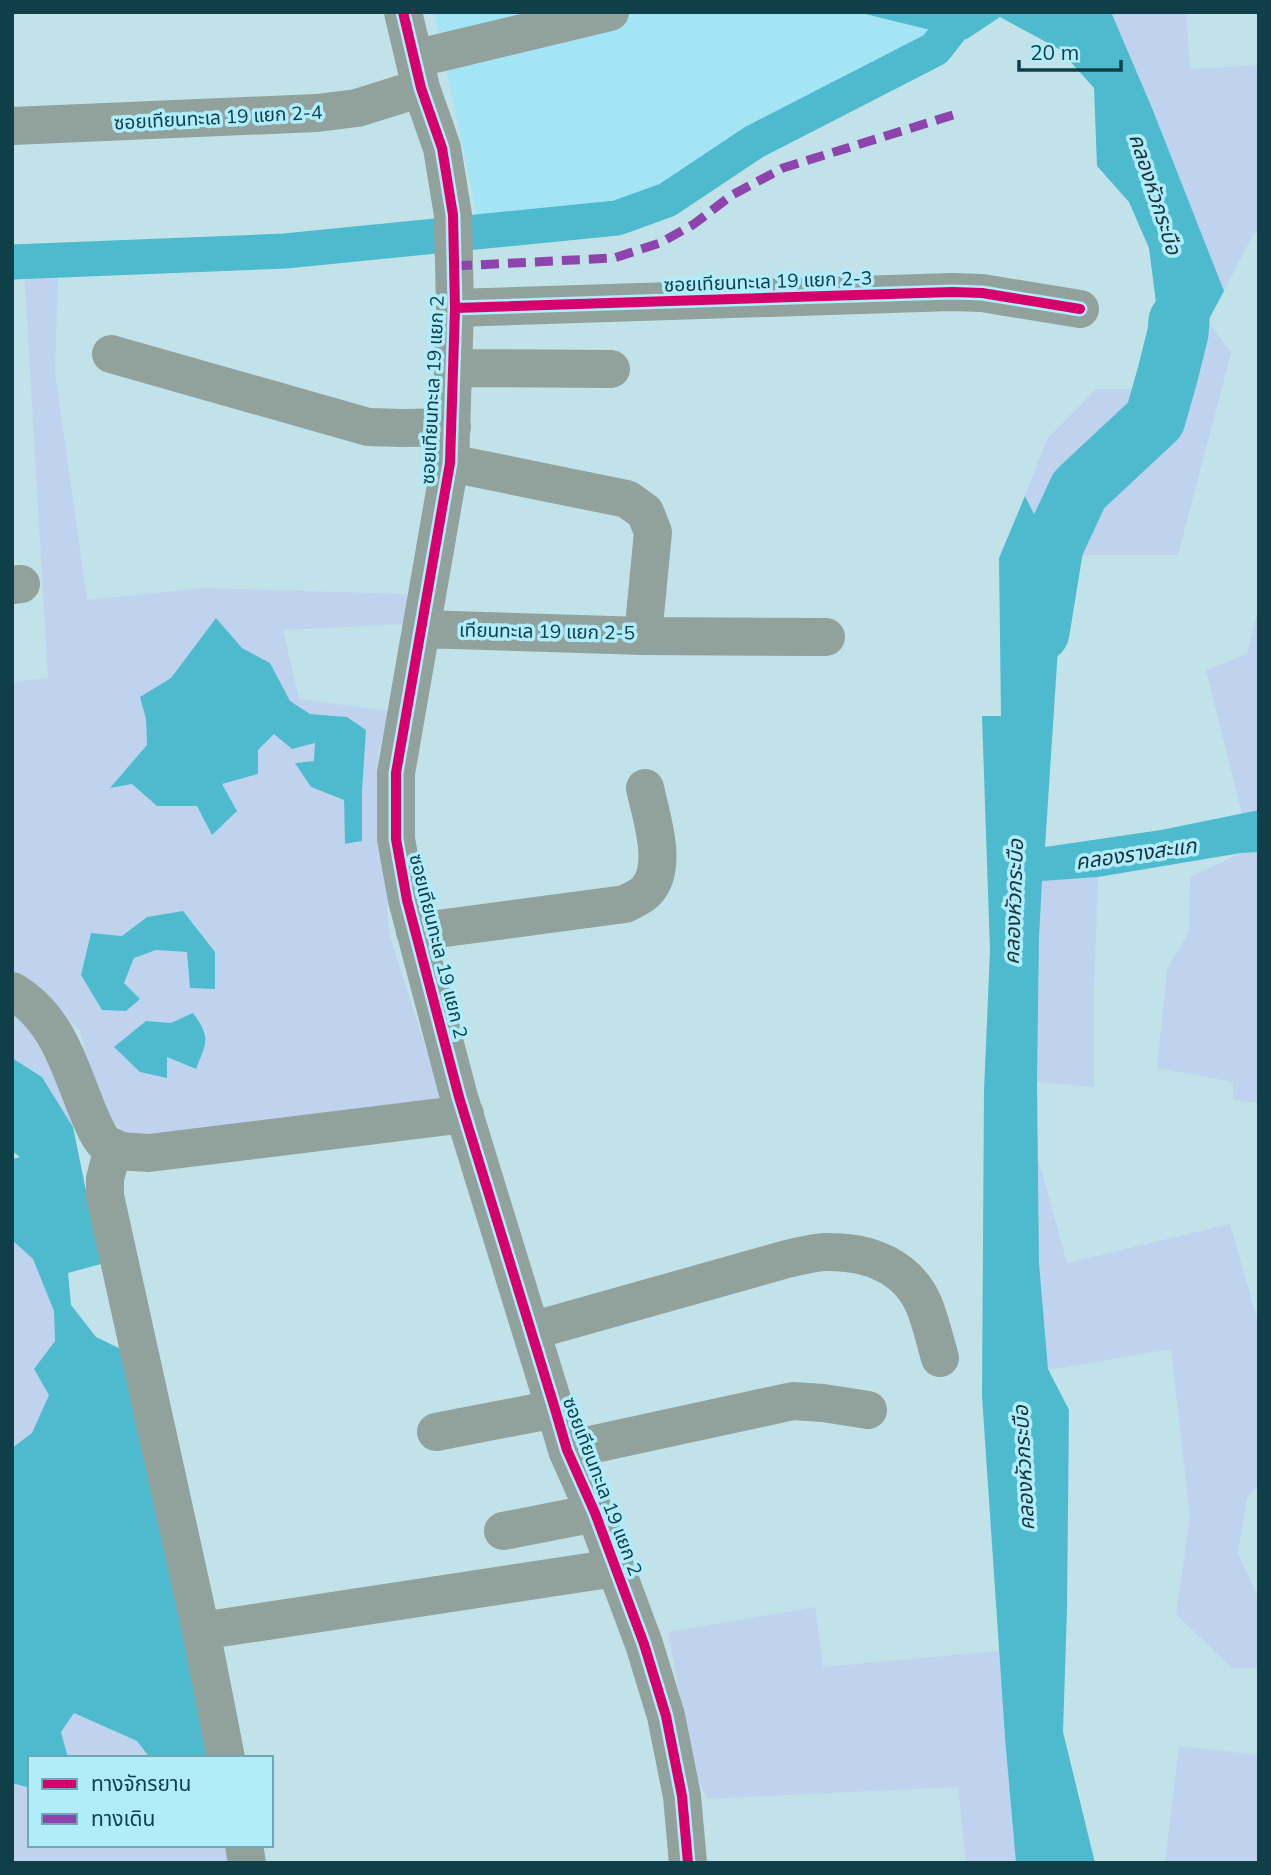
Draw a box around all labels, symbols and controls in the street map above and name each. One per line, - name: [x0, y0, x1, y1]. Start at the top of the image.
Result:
- scale bar: [1019, 28, 1120, 72]
- text: 20 m: [1030, 39, 1079, 65]
- street label: ซอยเทียนทะเล 19 แยก 2-4: [113, 100, 323, 134]
- water label: คลองหัวกระบือ: [1124, 130, 1188, 258]
- street label: ซอยเทียนทะเล 19 แยก 2-3: [663, 265, 873, 297]
- street label: ซอยเทียนทะเล 19 แยก 2: [415, 295, 449, 485]
- street label: เทียนทะเล 19 แยก 2-5: [459, 617, 635, 645]
- water label: คลองรางสะแก: [1074, 831, 1199, 874]
- water label: คลองหัวกระบือ: [998, 838, 1028, 965]
- street label: ซอยเทียนทะเล 19 แยก 2: [404, 851, 474, 1041]
- street label: ซอยเทียนทะเล 19 แยก 2: [558, 1393, 648, 1579]
- water label: คลองหัวกระบือ: [1007, 1404, 1039, 1531]
- legend: [28, 1756, 273, 1847]
- text: ทางจักรยาน: [91, 1770, 192, 1796]
- text: ทางเดิน: [91, 1805, 155, 1831]

